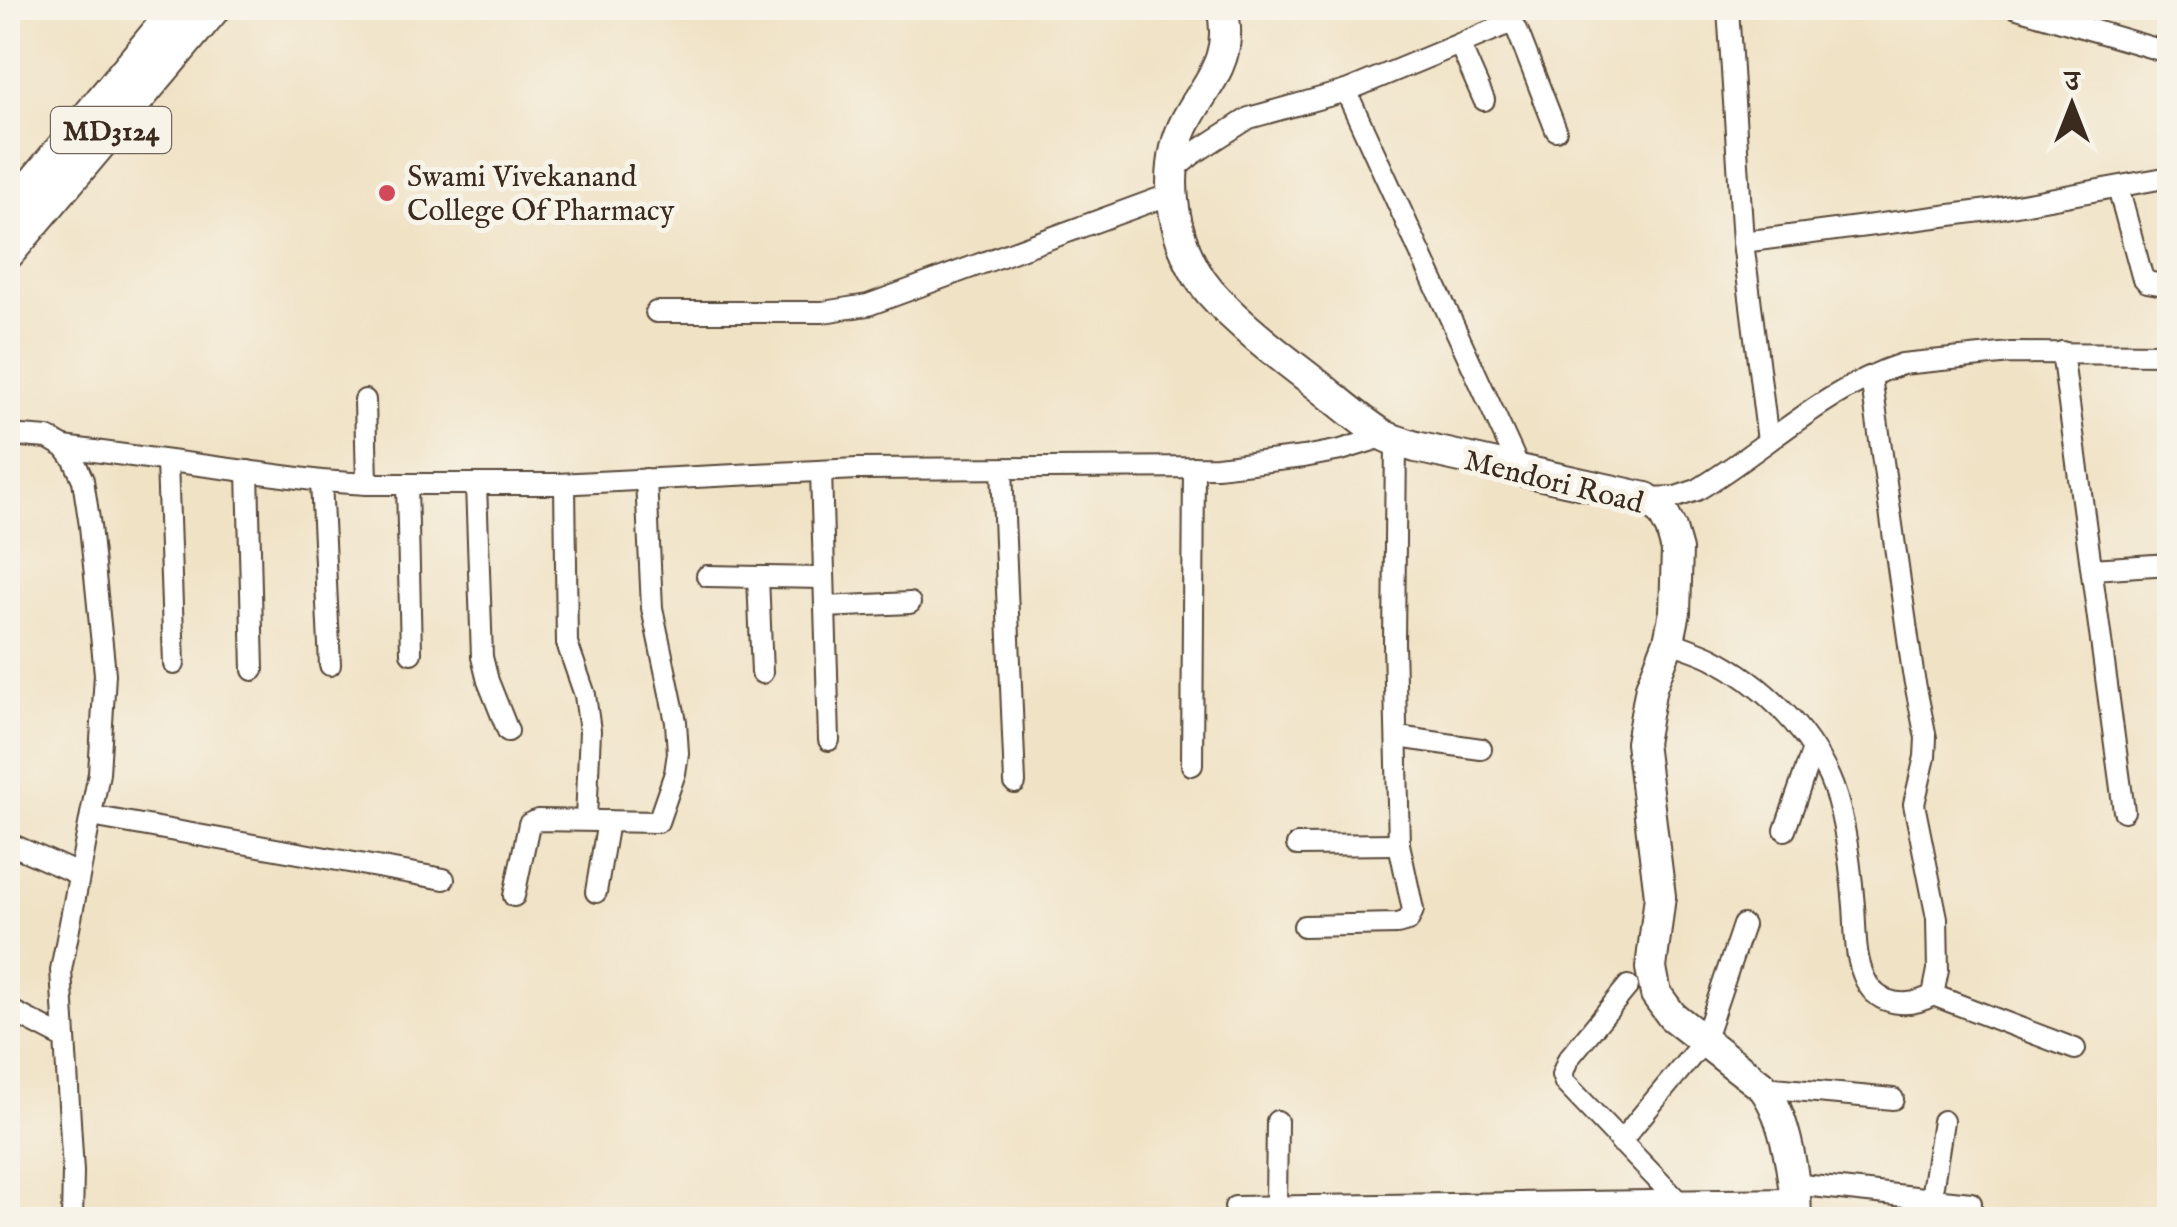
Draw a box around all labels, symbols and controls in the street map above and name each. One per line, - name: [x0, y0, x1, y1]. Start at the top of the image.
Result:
- north arrow: [2022, 55, 2122, 155]
- text: उ: [2063, 65, 2081, 100]
- road number: MD3124: [51, 107, 171, 153]
- place label: Swami Vivekanand College Of Pharmacy: [407, 159, 675, 231]
- marker: Swami Vivekanand College Of Pharmacy: [376, 182, 398, 204]
- street label: Mendori Road: [1460, 442, 1648, 524]

